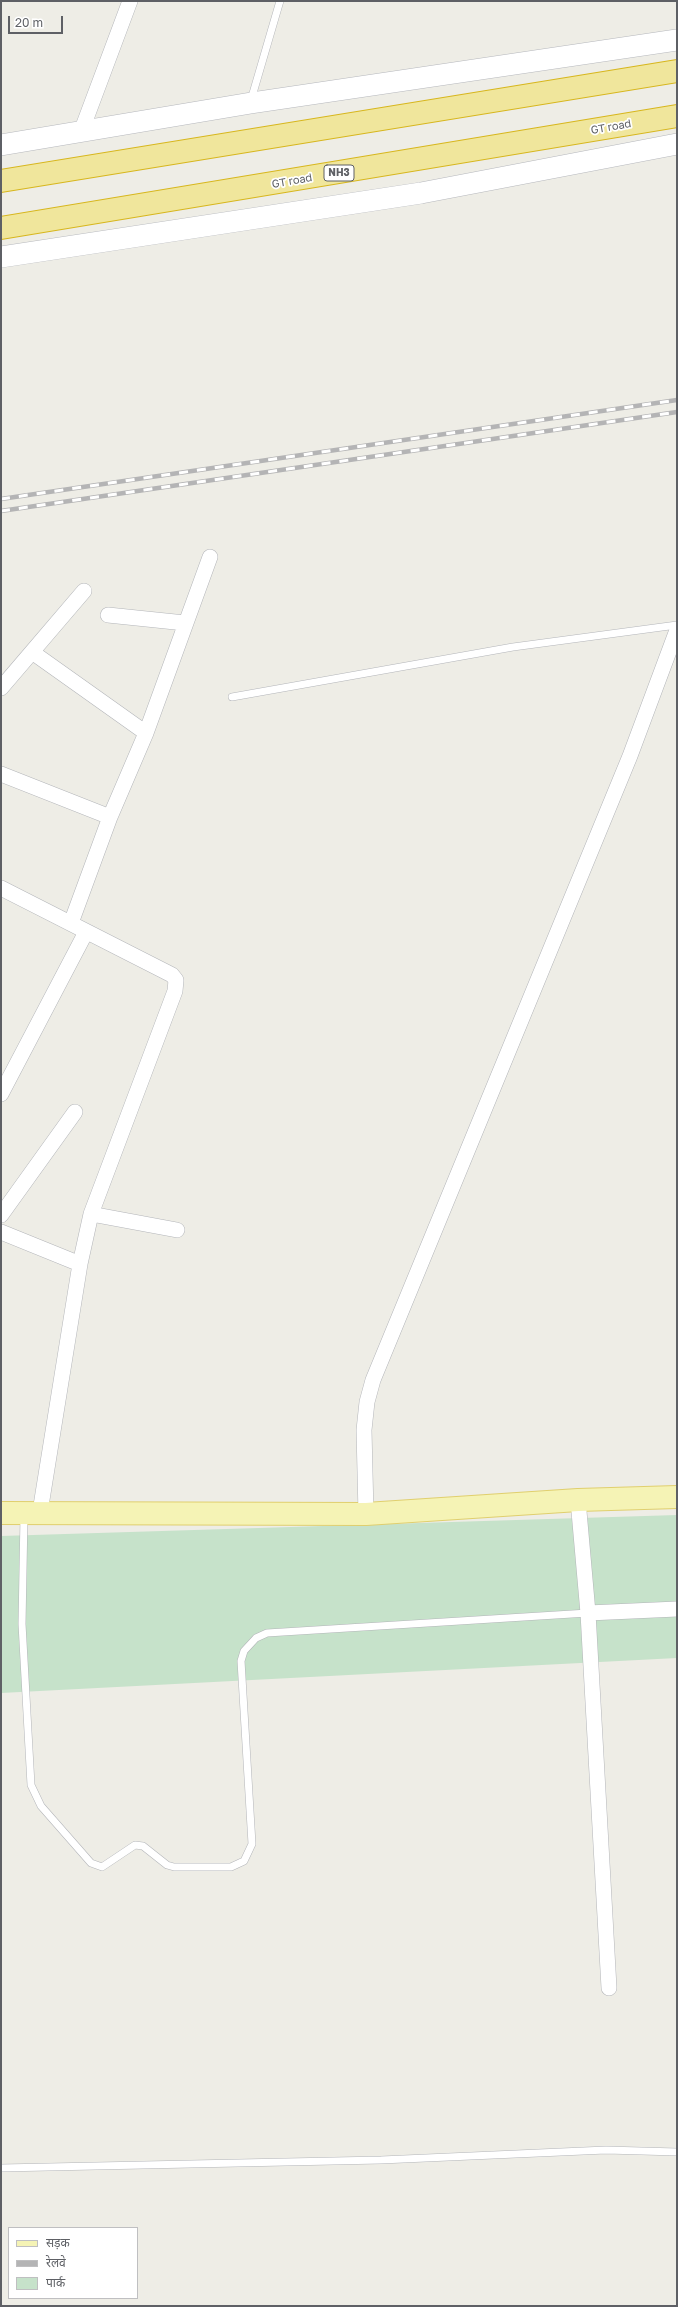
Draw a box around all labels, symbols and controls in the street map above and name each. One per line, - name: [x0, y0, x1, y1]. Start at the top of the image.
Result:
- scale bar: [10, 8, 65, 34]
- text: 20 m: [15, 15, 43, 30]
- street label: GT road: [590, 117, 632, 137]
- road number: NH3: [324, 165, 354, 181]
- street label: GT road: [271, 171, 313, 191]
- legend: [8, 2227, 138, 2299]
- text: सड़क: [46, 2235, 70, 2250]
- text: रेलवे: [46, 2255, 66, 2270]
- text: पार्क: [46, 2275, 65, 2290]

